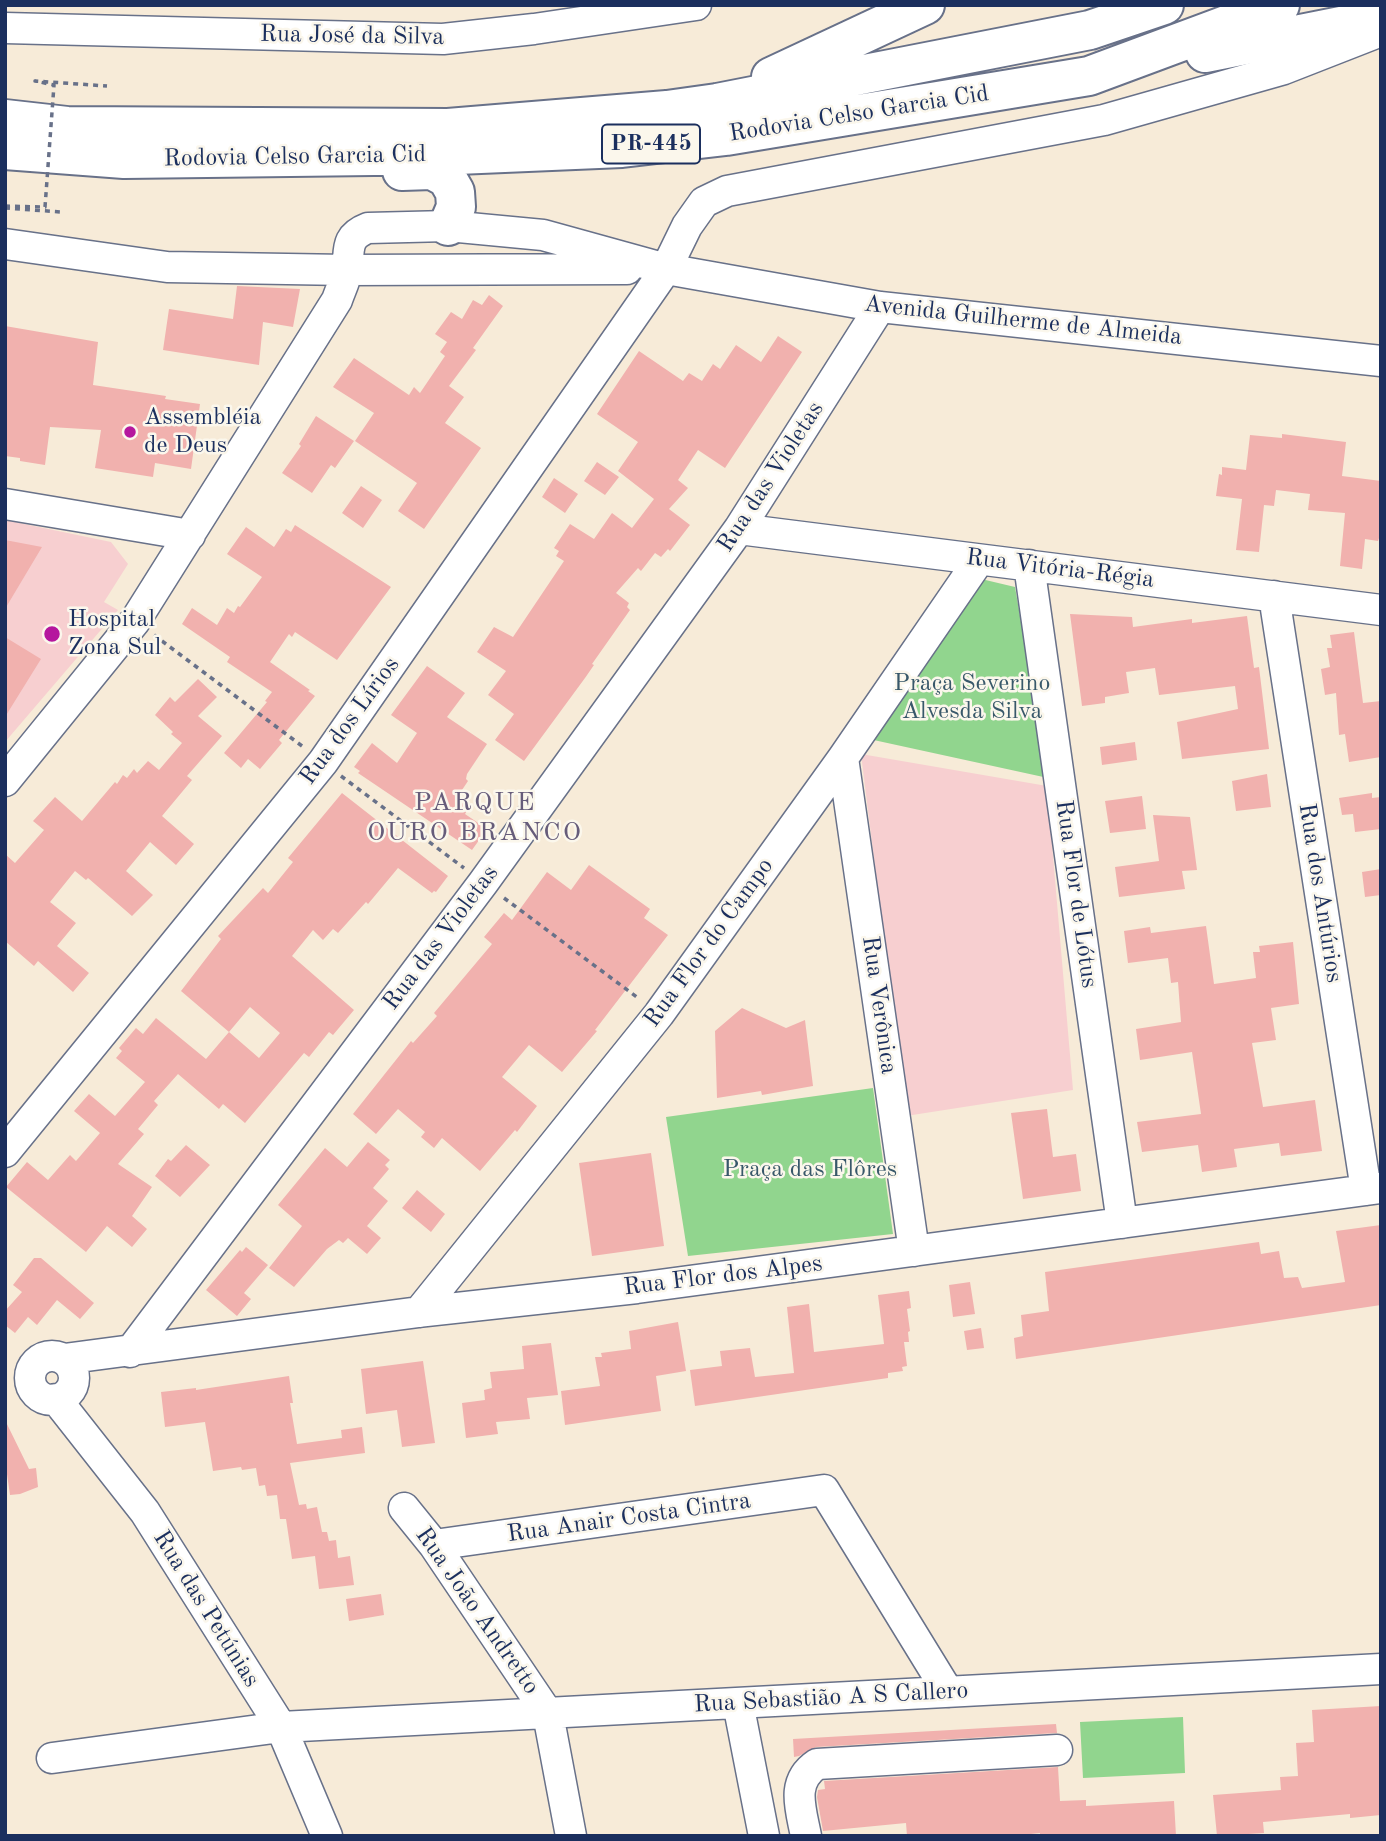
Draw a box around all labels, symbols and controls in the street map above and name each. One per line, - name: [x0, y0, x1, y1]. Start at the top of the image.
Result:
- street label: Rua José da Silva: [260, 20, 444, 52]
- street label: Rodovia Celso Garcia Cid: [727, 79, 991, 149]
- road number: PR-445: [602, 125, 700, 164]
- street label: Rodovia Celso Garcia Cid: [164, 140, 426, 174]
- street label: Avenida Guilherme de Almeida: [862, 290, 1184, 352]
- street label: Rua das Violetas: [712, 396, 830, 558]
- place label: Assembléia de Deus: [144, 404, 261, 460]
- marker: Assembléia de Deus: [122, 424, 138, 440]
- street label: Rua Vitória-Régia: [964, 543, 1156, 595]
- place label: Hospital Zona Sul: [68, 606, 161, 662]
- marker: Hospital Zona Sul: [42, 624, 62, 644]
- street label: Rua dos Lírios: [294, 651, 406, 791]
- park label: Praça Severino Alvesda Silva: [894, 670, 1050, 726]
- district label: PARQUE OURO BRANCO: [368, 787, 582, 848]
- street label: Rua Flor de Lótus: [1049, 798, 1103, 990]
- street label: Rua dos Antúrios: [1292, 801, 1348, 985]
- street label: Rua Flor do Campo: [638, 853, 780, 1033]
- street label: Rua das Violetas: [377, 860, 505, 1016]
- street label: Rua Verônica: [855, 934, 903, 1076]
- park label: Praça das Flôres: [723, 1156, 897, 1184]
- street label: Rua Flor dos Alpes: [622, 1250, 824, 1302]
- street label: Rua Anair Costa Cintra: [505, 1487, 753, 1549]
- street label: Rua João Andretto: [409, 1522, 545, 1700]
- street label: Rua das Petúnias: [146, 1525, 266, 1693]
- street label: Rua Sebastião A S Callero: [693, 1676, 969, 1720]

